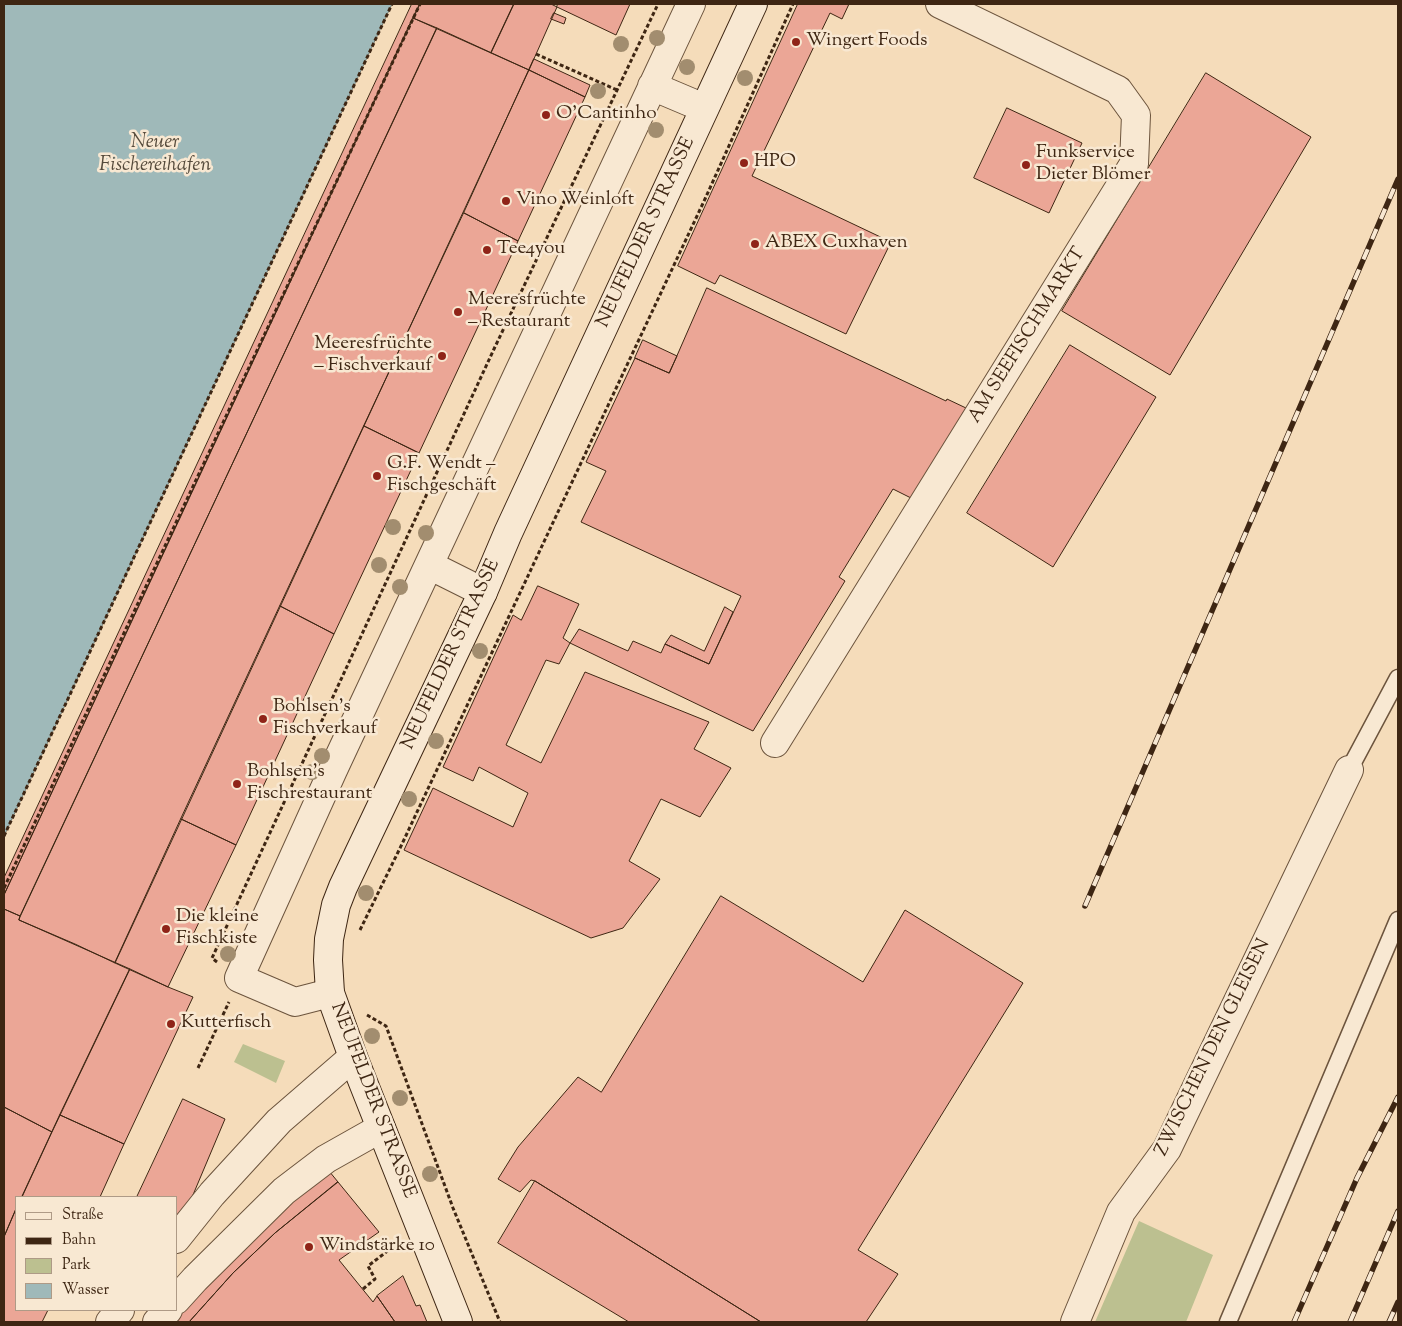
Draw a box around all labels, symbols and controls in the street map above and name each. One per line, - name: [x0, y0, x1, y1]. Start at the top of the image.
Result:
- place label: Wingert Foods: [806, 31, 927, 53]
- marker: Wingert Foods: [790, 36, 802, 48]
- place label: O'Cantinho: [556, 104, 657, 126]
- marker: O'Cantinho: [540, 109, 552, 121]
- water label: Neuer Fischereihafen: [99, 132, 211, 179]
- street label: NEUFELDER STRASSE: [593, 134, 701, 332]
- place label: Funkservice Dieter Blömer: [1036, 143, 1151, 187]
- place label: HPO: [754, 152, 796, 174]
- marker: HPO: [738, 157, 750, 169]
- marker: Funkservice Dieter Blömer: [1020, 159, 1032, 171]
- place label: Vino Weinloft: [516, 190, 634, 212]
- marker: Vino Weinloft: [500, 195, 512, 207]
- place label: ABEX Cuxhaven: [765, 233, 908, 255]
- marker: ABEX Cuxhaven: [749, 238, 761, 250]
- place label: Tee4you: [497, 239, 565, 261]
- marker: Tee4you: [481, 244, 493, 256]
- street label: AM SEEFISCHMARKT: [965, 244, 1091, 428]
- place label: Meeresfrüchte – Restaurant: [468, 290, 586, 334]
- marker: Meeresfrüchte – Restaurant: [452, 306, 464, 318]
- place label: Meeresfrüchte – Fischverkauf: [314, 334, 432, 378]
- marker: Meeresfrüchte – Fischverkauf: [436, 350, 448, 362]
- place label: G.F. Wendt – Fischgeschäft: [387, 454, 497, 498]
- marker: G.F. Wendt – Fischgeschäft: [371, 470, 383, 482]
- street label: NEUFELDER STRASSE: [398, 556, 506, 754]
- place label: Bohlsen's Fischverkauf: [273, 697, 377, 741]
- marker: Bohlsen's Fischverkauf: [257, 713, 269, 725]
- place label: Bohlsen's Fischrestaurant: [247, 762, 372, 806]
- marker: Bohlsen's Fischrestaurant: [231, 778, 243, 790]
- place label: Die kleine Fischkiste: [176, 907, 259, 951]
- marker: Die kleine Fischkiste: [160, 923, 172, 935]
- street label: ZWISCHEN DEN GLEISEN: [1151, 936, 1277, 1160]
- street label: NEUFELDER STRASSE: [324, 1000, 420, 1202]
- place label: Kutterfisch: [181, 1013, 271, 1035]
- marker: Kutterfisch: [165, 1018, 177, 1030]
- legend: [15, 1196, 178, 1311]
- text: Straße: [62, 1205, 104, 1226]
- text: Bahn: [62, 1230, 96, 1251]
- place label: Windstärke 10: [319, 1236, 435, 1258]
- marker: Windstärke 10: [303, 1241, 315, 1253]
- text: Park: [62, 1255, 91, 1276]
- text: Wasser: [62, 1280, 109, 1301]

